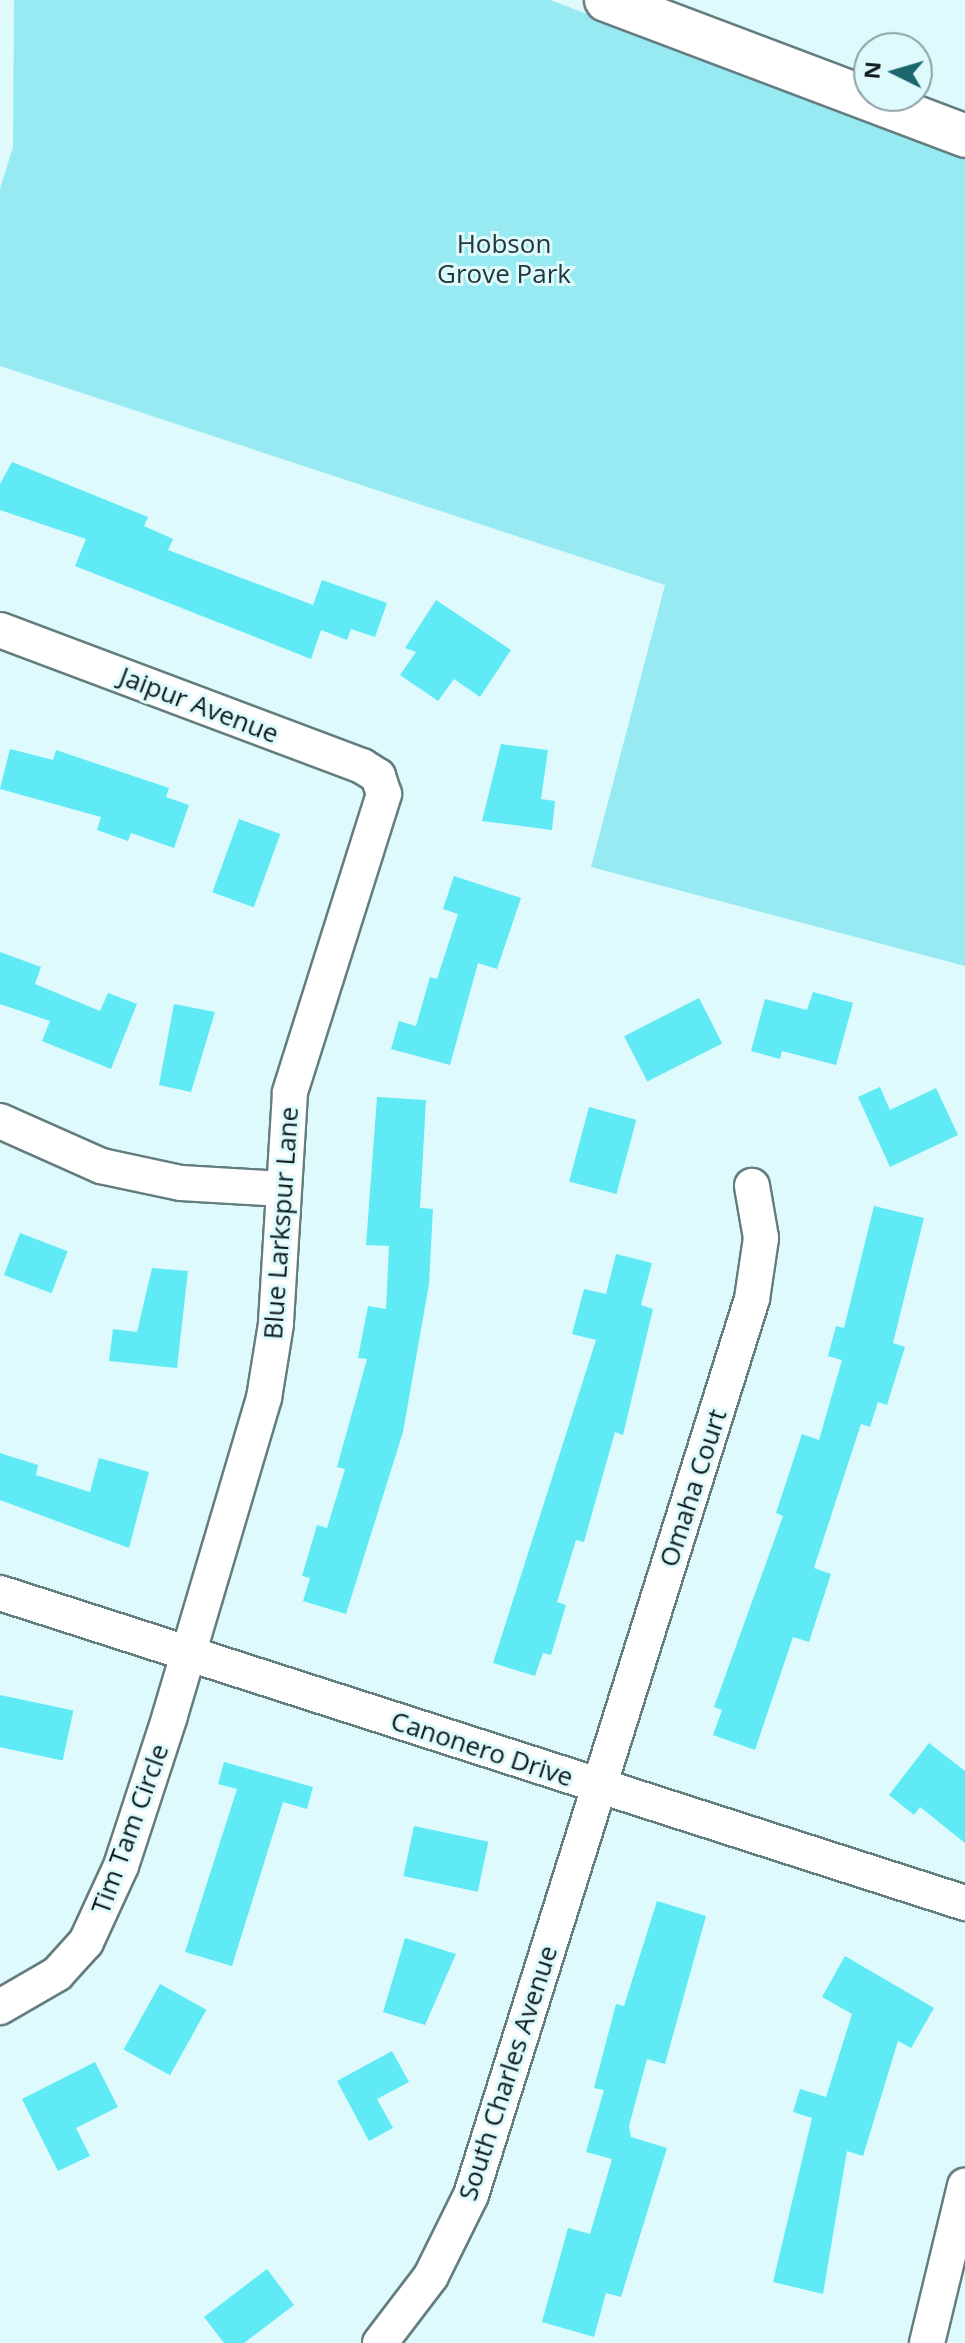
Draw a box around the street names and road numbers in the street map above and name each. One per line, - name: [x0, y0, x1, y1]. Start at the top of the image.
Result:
- street label: Jaipur Avenue: [115, 660, 283, 750]
- street label: Blue Larkspur Lane: [257, 1106, 305, 1340]
- street label: Omaha Court: [653, 1405, 733, 1571]
- street label: Canonero Drive: [387, 1705, 577, 1793]
- street label: Tim Tam Circle: [85, 1740, 175, 1918]
- street label: South Charles Avenue: [452, 1942, 564, 2204]

